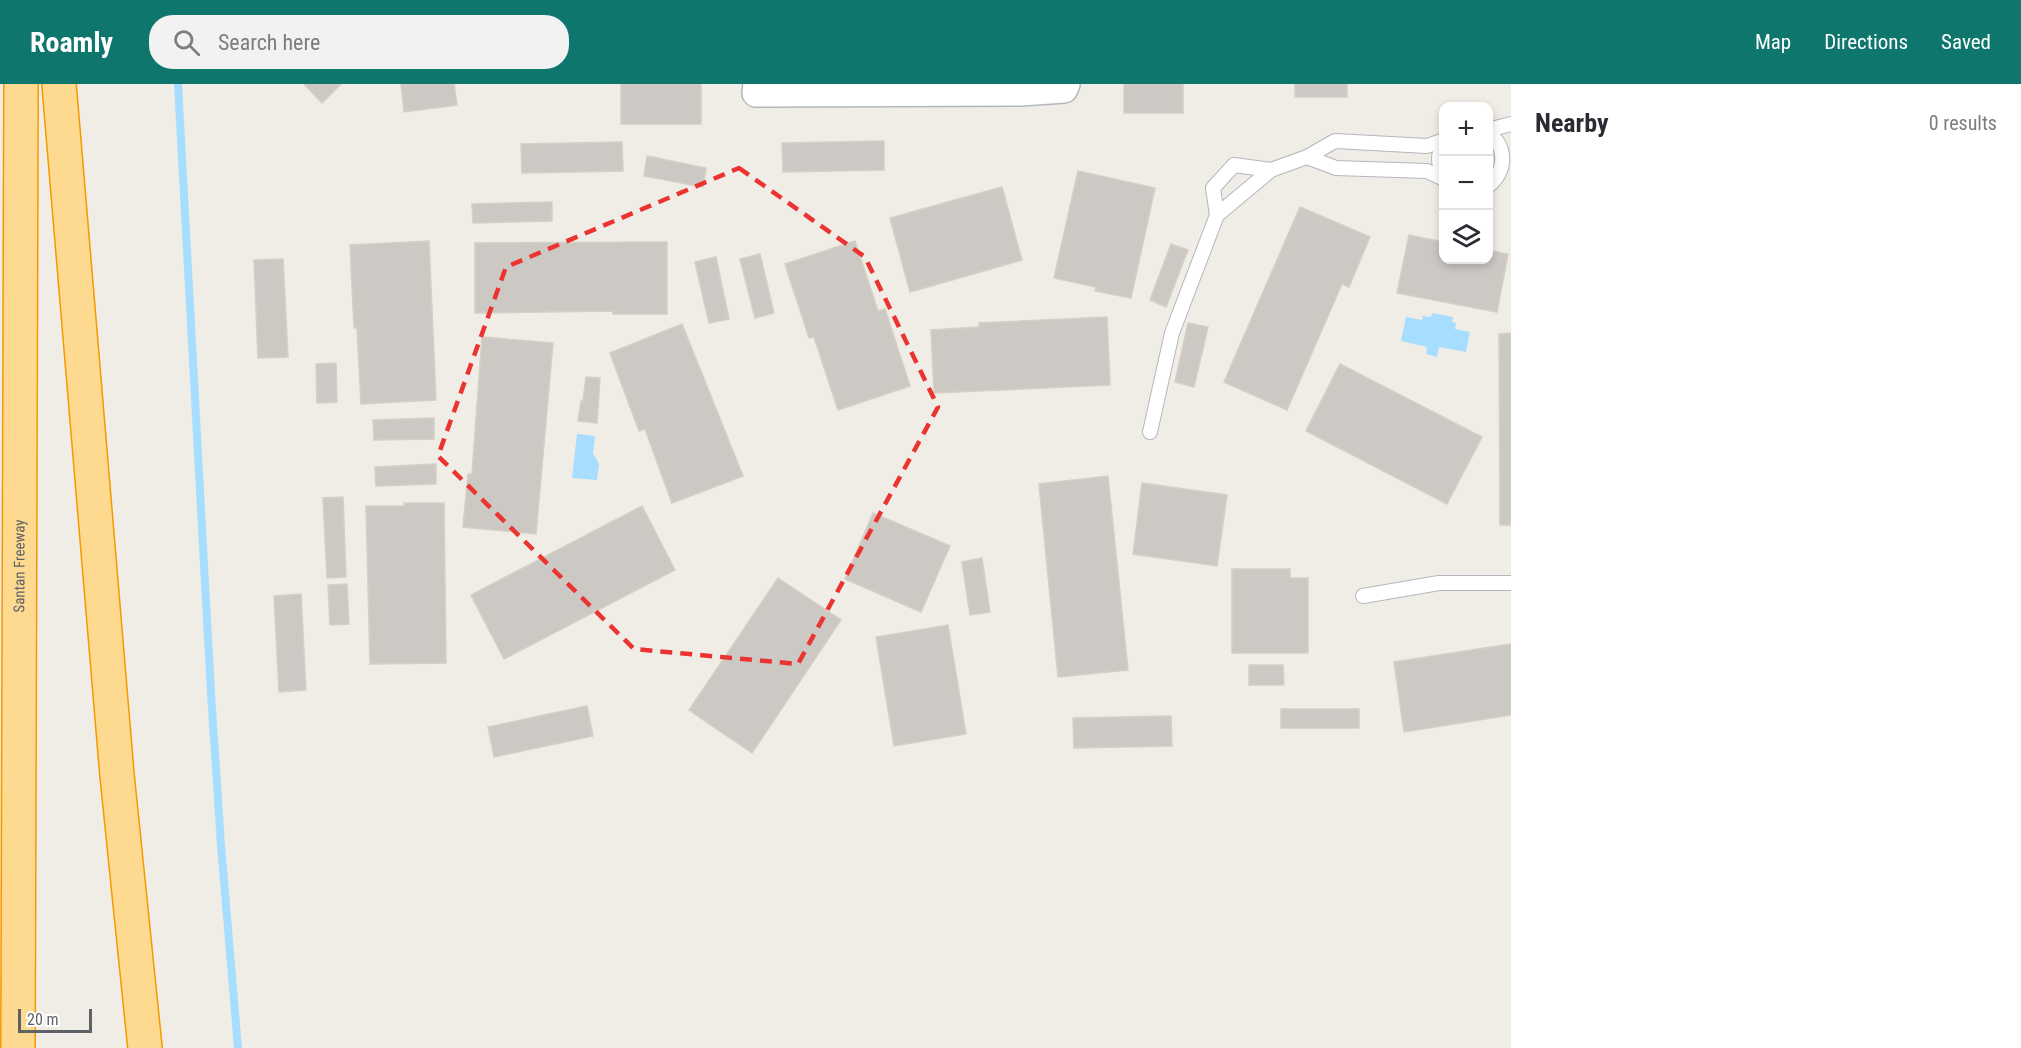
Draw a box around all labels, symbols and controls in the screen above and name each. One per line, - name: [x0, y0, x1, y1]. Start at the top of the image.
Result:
- search box: [149, 15, 569, 69]
- text: Roamly: [30, 26, 113, 59]
- icon: search: [170, 26, 203, 59]
- text: Search here: [218, 30, 320, 55]
- text: Map: [1755, 30, 1791, 54]
- text: Directions: [1824, 30, 1908, 54]
- text: Saved: [1941, 30, 1991, 54]
- map controls: [1439, 102, 1493, 264]
- button: +: [1439, 102, 1493, 156]
- text: Nearby: [1535, 108, 1609, 138]
- text: 0 results: [1929, 111, 1997, 135]
- button: −: [1439, 156, 1493, 210]
- button: layers: [1439, 210, 1493, 264]
- street label: Santan Freeway: [10, 519, 29, 613]
- scale bar: [18, 1006, 92, 1034]
- text: 20 m: [27, 1010, 59, 1029]

